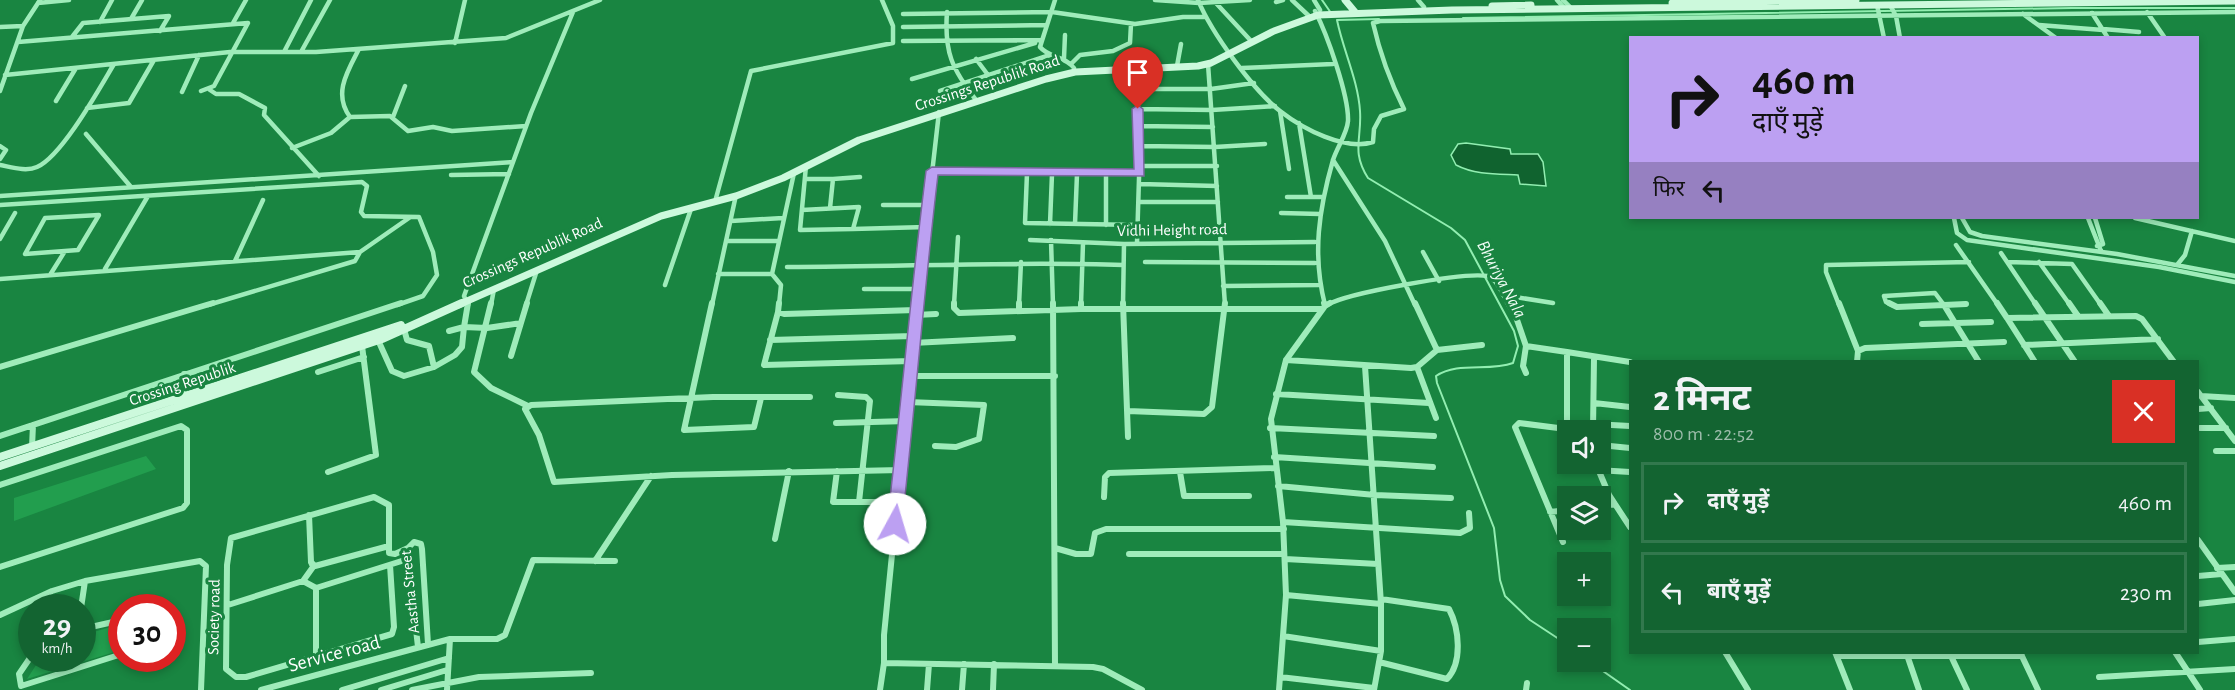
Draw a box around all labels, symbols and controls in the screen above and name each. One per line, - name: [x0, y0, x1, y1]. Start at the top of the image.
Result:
- pin: [1112, 47, 1163, 109]
- street label: Crossings Republik Road: [913, 52, 1062, 114]
- icon: arrive: [1121, 56, 1154, 89]
- icon: right: [1653, 60, 1731, 138]
- text: 460 m: [1752, 60, 1856, 102]
- text: दाएँ मुड़ें: [1752, 109, 1823, 136]
- icon: left: [1697, 174, 1730, 207]
- text: फिर: [1653, 178, 1685, 200]
- street label: Crossings Republik Road: [460, 215, 605, 291]
- street label: Vidhi Height road: [1117, 221, 1227, 239]
- water label: Bhuriya Nala: [1473, 238, 1529, 321]
- street label: Crossing Republik: [127, 359, 238, 409]
- button: close: [2112, 380, 2175, 443]
- text: 2 मिनट: [1653, 381, 1751, 417]
- map controls: [1557, 420, 1611, 672]
- button: sound: [1557, 420, 1611, 474]
- text: 800 m · 22:52: [1653, 424, 1754, 444]
- button: layers: [1557, 486, 1611, 540]
- icon: right: [1656, 486, 1689, 519]
- text: दाएँ मुड़ें: [1707, 490, 1769, 512]
- position arrow: [863, 492, 927, 556]
- text: 460 m: [2118, 492, 2172, 514]
- street label: Aastha Street: [398, 549, 422, 634]
- button: +: [1557, 552, 1611, 606]
- icon: left: [1656, 576, 1689, 609]
- street label: Society road: [205, 579, 224, 655]
- text: बाएँ मुड़ें: [1707, 580, 1771, 602]
- text: 230 m: [2120, 582, 2172, 604]
- speed limit sign: 30: [108, 594, 186, 672]
- text: 29: [43, 611, 71, 641]
- button: −: [1557, 618, 1611, 672]
- street label: Service road: [286, 632, 382, 676]
- text: km/h: [42, 641, 72, 656]

